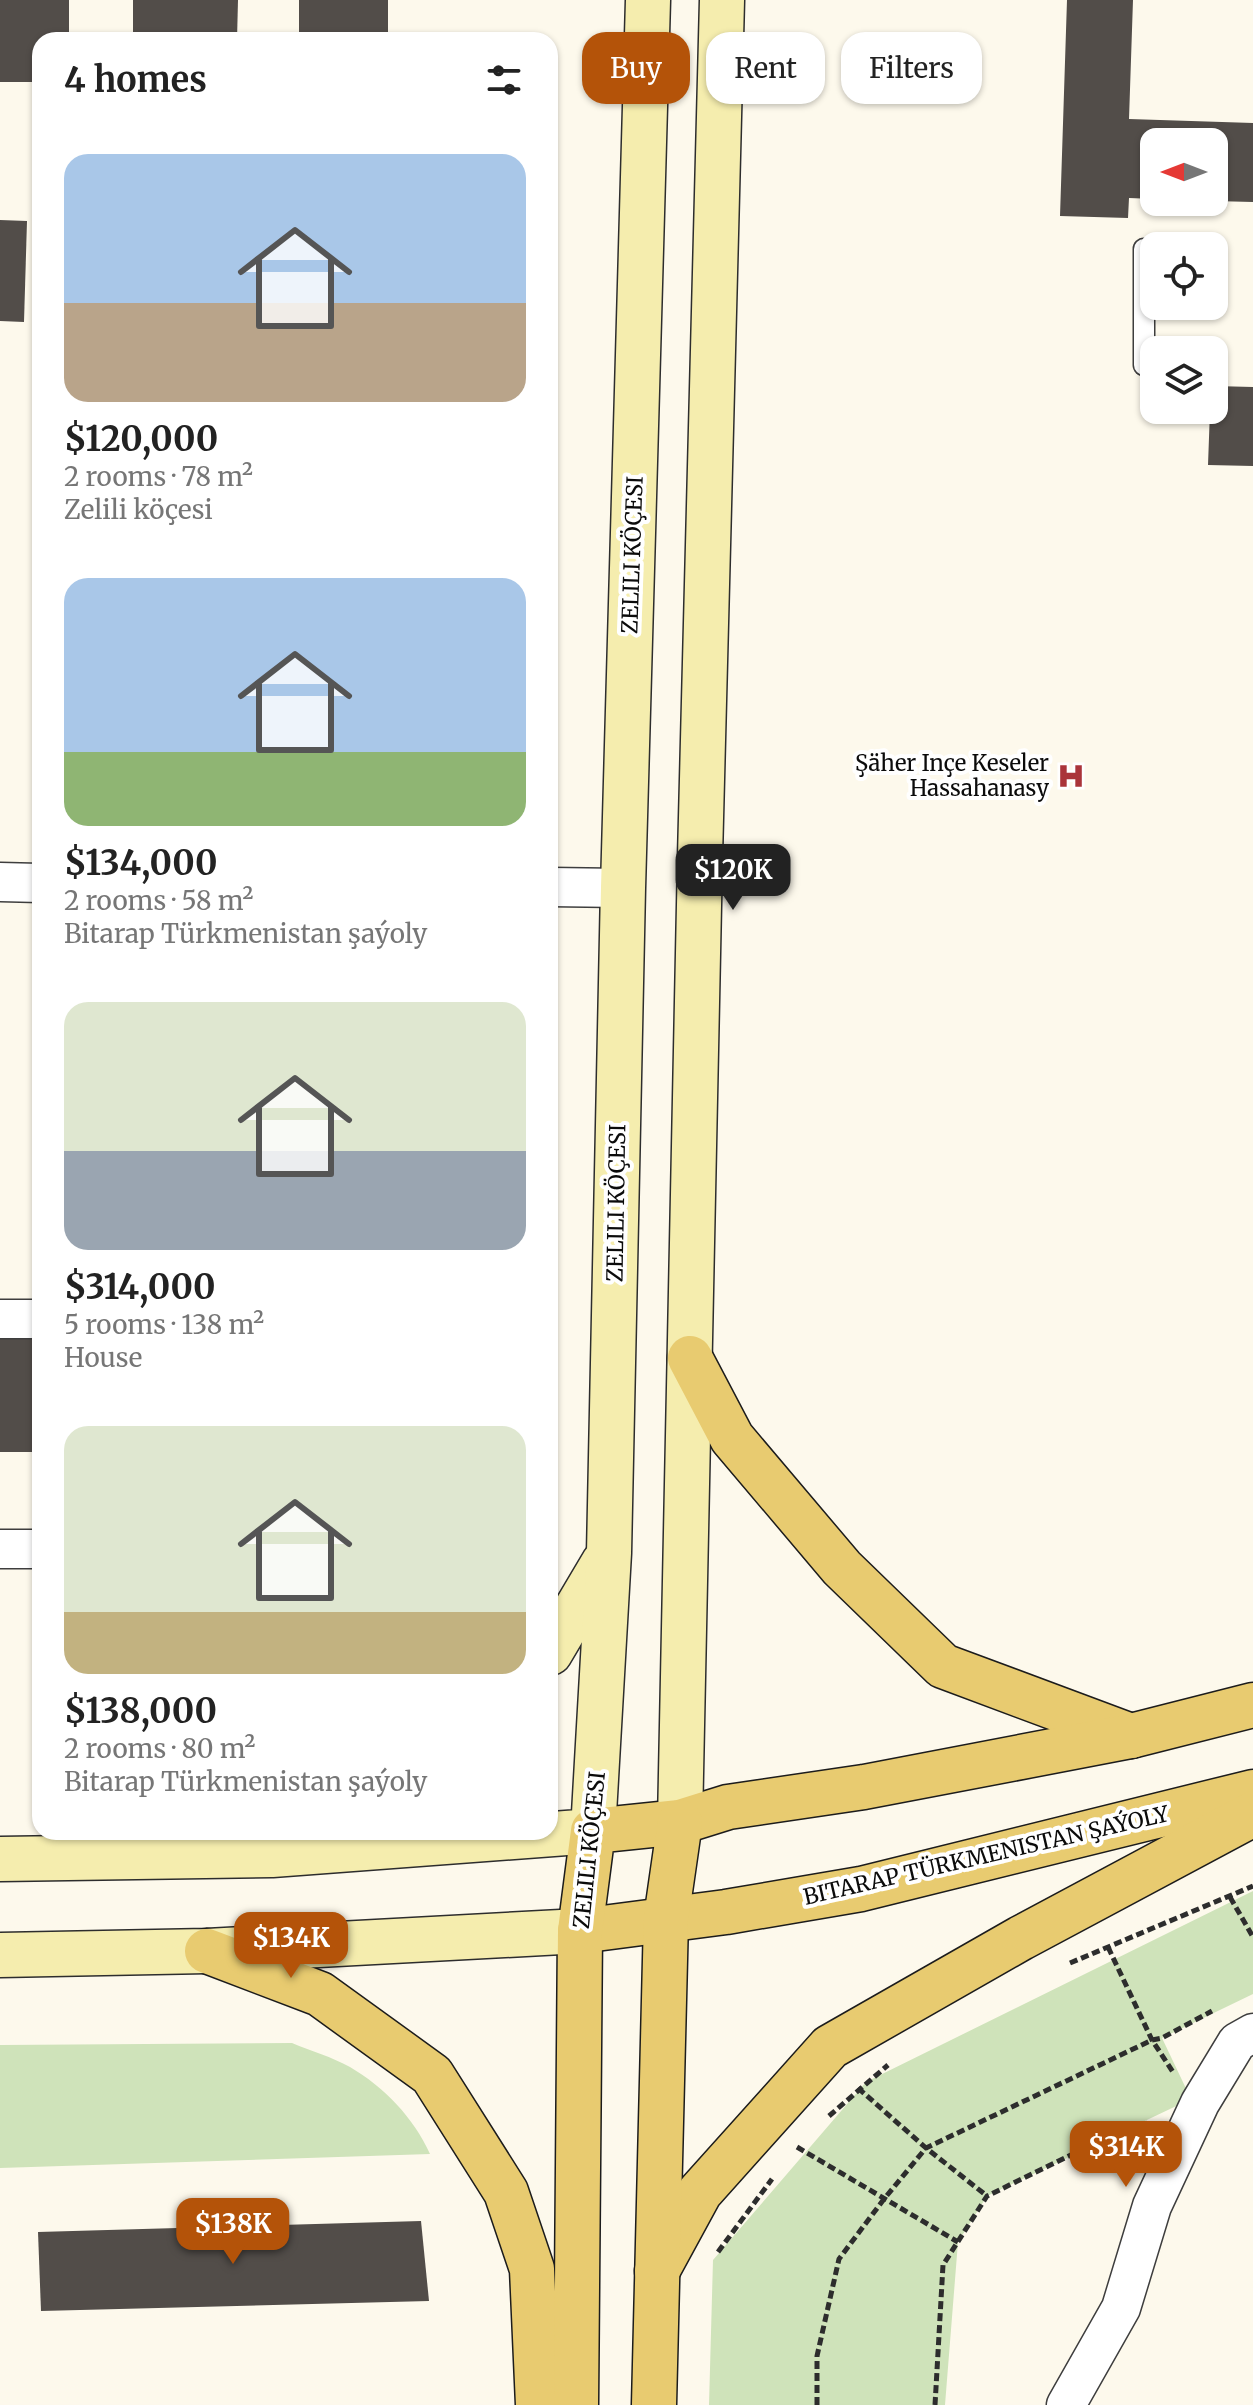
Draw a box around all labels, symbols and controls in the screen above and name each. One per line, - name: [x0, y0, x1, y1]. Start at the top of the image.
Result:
- chip: Buy: [582, 32, 690, 104]
- chip: Rent: [706, 32, 825, 104]
- chip: Filters: [841, 32, 982, 104]
- icon: filters: [482, 58, 526, 102]
- text: 4 homes: [64, 59, 207, 101]
- north arrow: [1140, 128, 1228, 216]
- map controls: [1140, 128, 1228, 424]
- icon: home: [223, 206, 367, 350]
- button: locate: [1140, 232, 1228, 320]
- button: layers: [1140, 336, 1228, 424]
- text: $120,000: [64, 418, 218, 460]
- text: 2 rooms · 78 m²: [64, 460, 253, 493]
- street label: ZELILI KÖÇESI: [615, 476, 649, 634]
- text: Zelili köçesi: [64, 493, 213, 526]
- icon: home: [223, 630, 367, 774]
- place label: Şäher Inçe Keseler Hassahanasy: [855, 749, 1049, 802]
- hospital icon: Şäher Inçe Keseler Hassahanasy: [1056, 761, 1086, 791]
- text: $134,000: [64, 842, 217, 884]
- pin: $120K: [677, 844, 789, 912]
- text: $120K: [694, 853, 772, 886]
- text: 2 rooms · 58 m²: [64, 884, 253, 917]
- text: Bitarap Türkmenistan şaýoly: [64, 917, 427, 950]
- icon: home: [223, 1054, 367, 1198]
- street label: ZELILI KÖÇESI: [601, 1124, 631, 1282]
- text: $314,000: [64, 1266, 216, 1308]
- text: 5 rooms · 138 m²: [64, 1308, 264, 1341]
- text: House: [64, 1341, 142, 1374]
- icon: home: [223, 1478, 367, 1622]
- text: $138,000: [64, 1690, 217, 1732]
- text: 2 rooms · 80 m²: [64, 1732, 255, 1765]
- text: Bitarap Türkmenistan şaýoly: [64, 1765, 427, 1798]
- street label: ZELILI KÖÇESI: [567, 1770, 611, 1930]
- street label: BITARAP TÜRKMENISTAN ŞAÝOLY: [800, 1798, 1172, 1911]
- pin: $134K: [235, 1912, 347, 1980]
- text: $134K: [252, 1921, 330, 1954]
- pin: $314K: [1070, 2121, 1182, 2189]
- text: $314K: [1088, 2130, 1164, 2163]
- pin: $138K: [177, 2198, 289, 2266]
- text: $138K: [194, 2207, 272, 2240]

